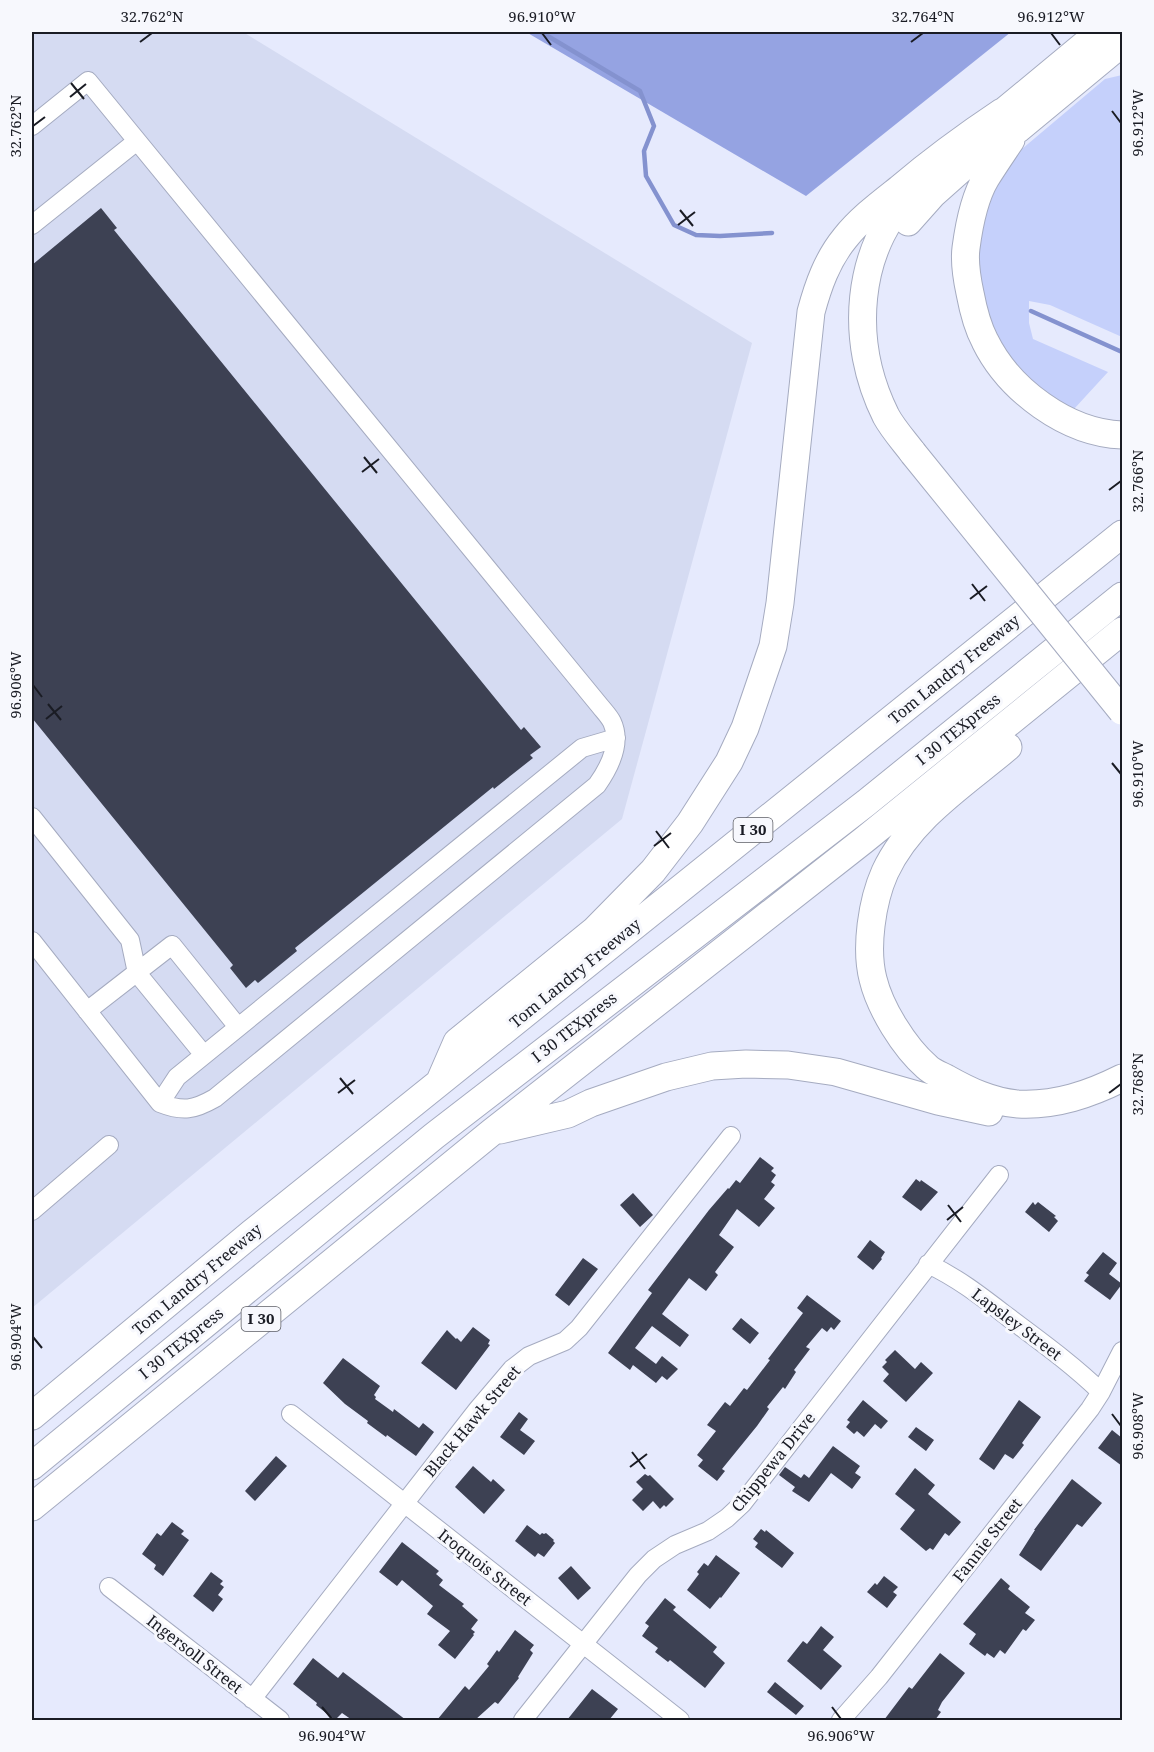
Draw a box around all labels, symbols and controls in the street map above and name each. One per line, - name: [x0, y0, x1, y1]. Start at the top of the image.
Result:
- text: 32.762°N: [120, 6, 184, 26]
- text: 96.910°W: [508, 6, 576, 26]
- text: 32.764°N: [891, 6, 955, 26]
- text: 96.912°W: [1017, 6, 1085, 26]
- text: 96.912°W: [1127, 89, 1147, 157]
- text: 32.762°N: [5, 94, 25, 158]
- text: 32.766°N: [1127, 449, 1147, 513]
- street label: Tom Landry Freeway: [884, 609, 1025, 729]
- text: 96.906°W: [5, 651, 25, 719]
- street label: I 30 TEXpress: [911, 688, 1005, 770]
- text: 96.910°W: [1127, 740, 1147, 808]
- road number: I 30: [734, 818, 772, 842]
- street label: Tom Landry Freeway: [505, 913, 646, 1033]
- street label: I 30 TEXpress: [527, 987, 621, 1067]
- text: 32.768°N: [1127, 1052, 1147, 1116]
- street label: Tom Landry Freeway: [127, 1218, 267, 1340]
- street label: Lapsley Street: [968, 1283, 1067, 1365]
- street label: I 30 TEXpress: [134, 1302, 228, 1384]
- text: 96.904°W: [5, 1303, 25, 1371]
- road number: I 30: [242, 1307, 280, 1331]
- street label: Black Hawk Street: [419, 1360, 525, 1481]
- text: 96.908°W: [1127, 1392, 1147, 1460]
- street label: Chippewa Drive: [726, 1408, 820, 1516]
- street label: Fannie Street: [947, 1493, 1027, 1587]
- street label: Iroquois Street: [434, 1524, 537, 1611]
- street label: Ingersoll Street: [142, 1610, 248, 1699]
- text: 96.904°W: [298, 1725, 366, 1745]
- text: 96.906°W: [807, 1725, 875, 1745]

